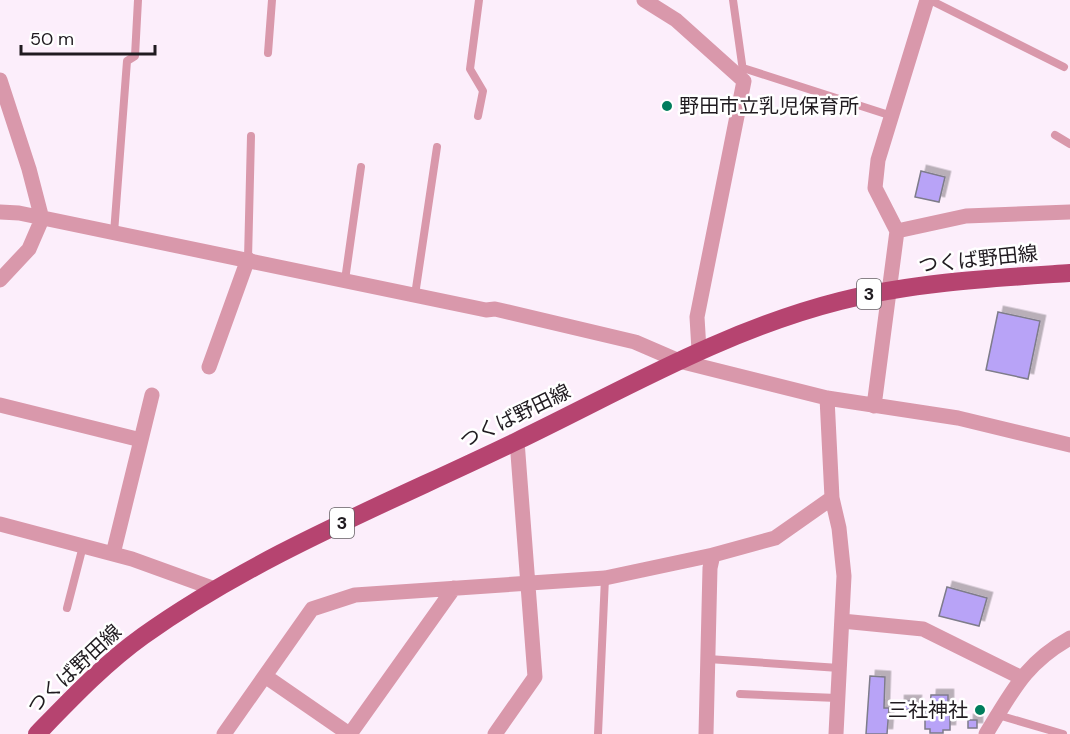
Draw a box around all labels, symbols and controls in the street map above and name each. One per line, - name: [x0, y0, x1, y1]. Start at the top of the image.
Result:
- scale bar: [21, 18, 154, 56]
- text: 50 m: [30, 27, 74, 51]
- place label: 野田市立乳児保育所: [679, 93, 859, 119]
- marker: 野田市立乳児保育所: [660, 99, 674, 113]
- street label: つくば野田線: [917, 240, 1039, 278]
- road number: 3: [857, 279, 881, 309]
- street label: つくば野田線: [455, 378, 575, 454]
- road number: 3: [330, 508, 354, 538]
- street label: つくば野田線: [21, 619, 127, 719]
- place label: 三社神社: [888, 697, 968, 723]
- marker: 三社神社: [973, 703, 987, 717]

